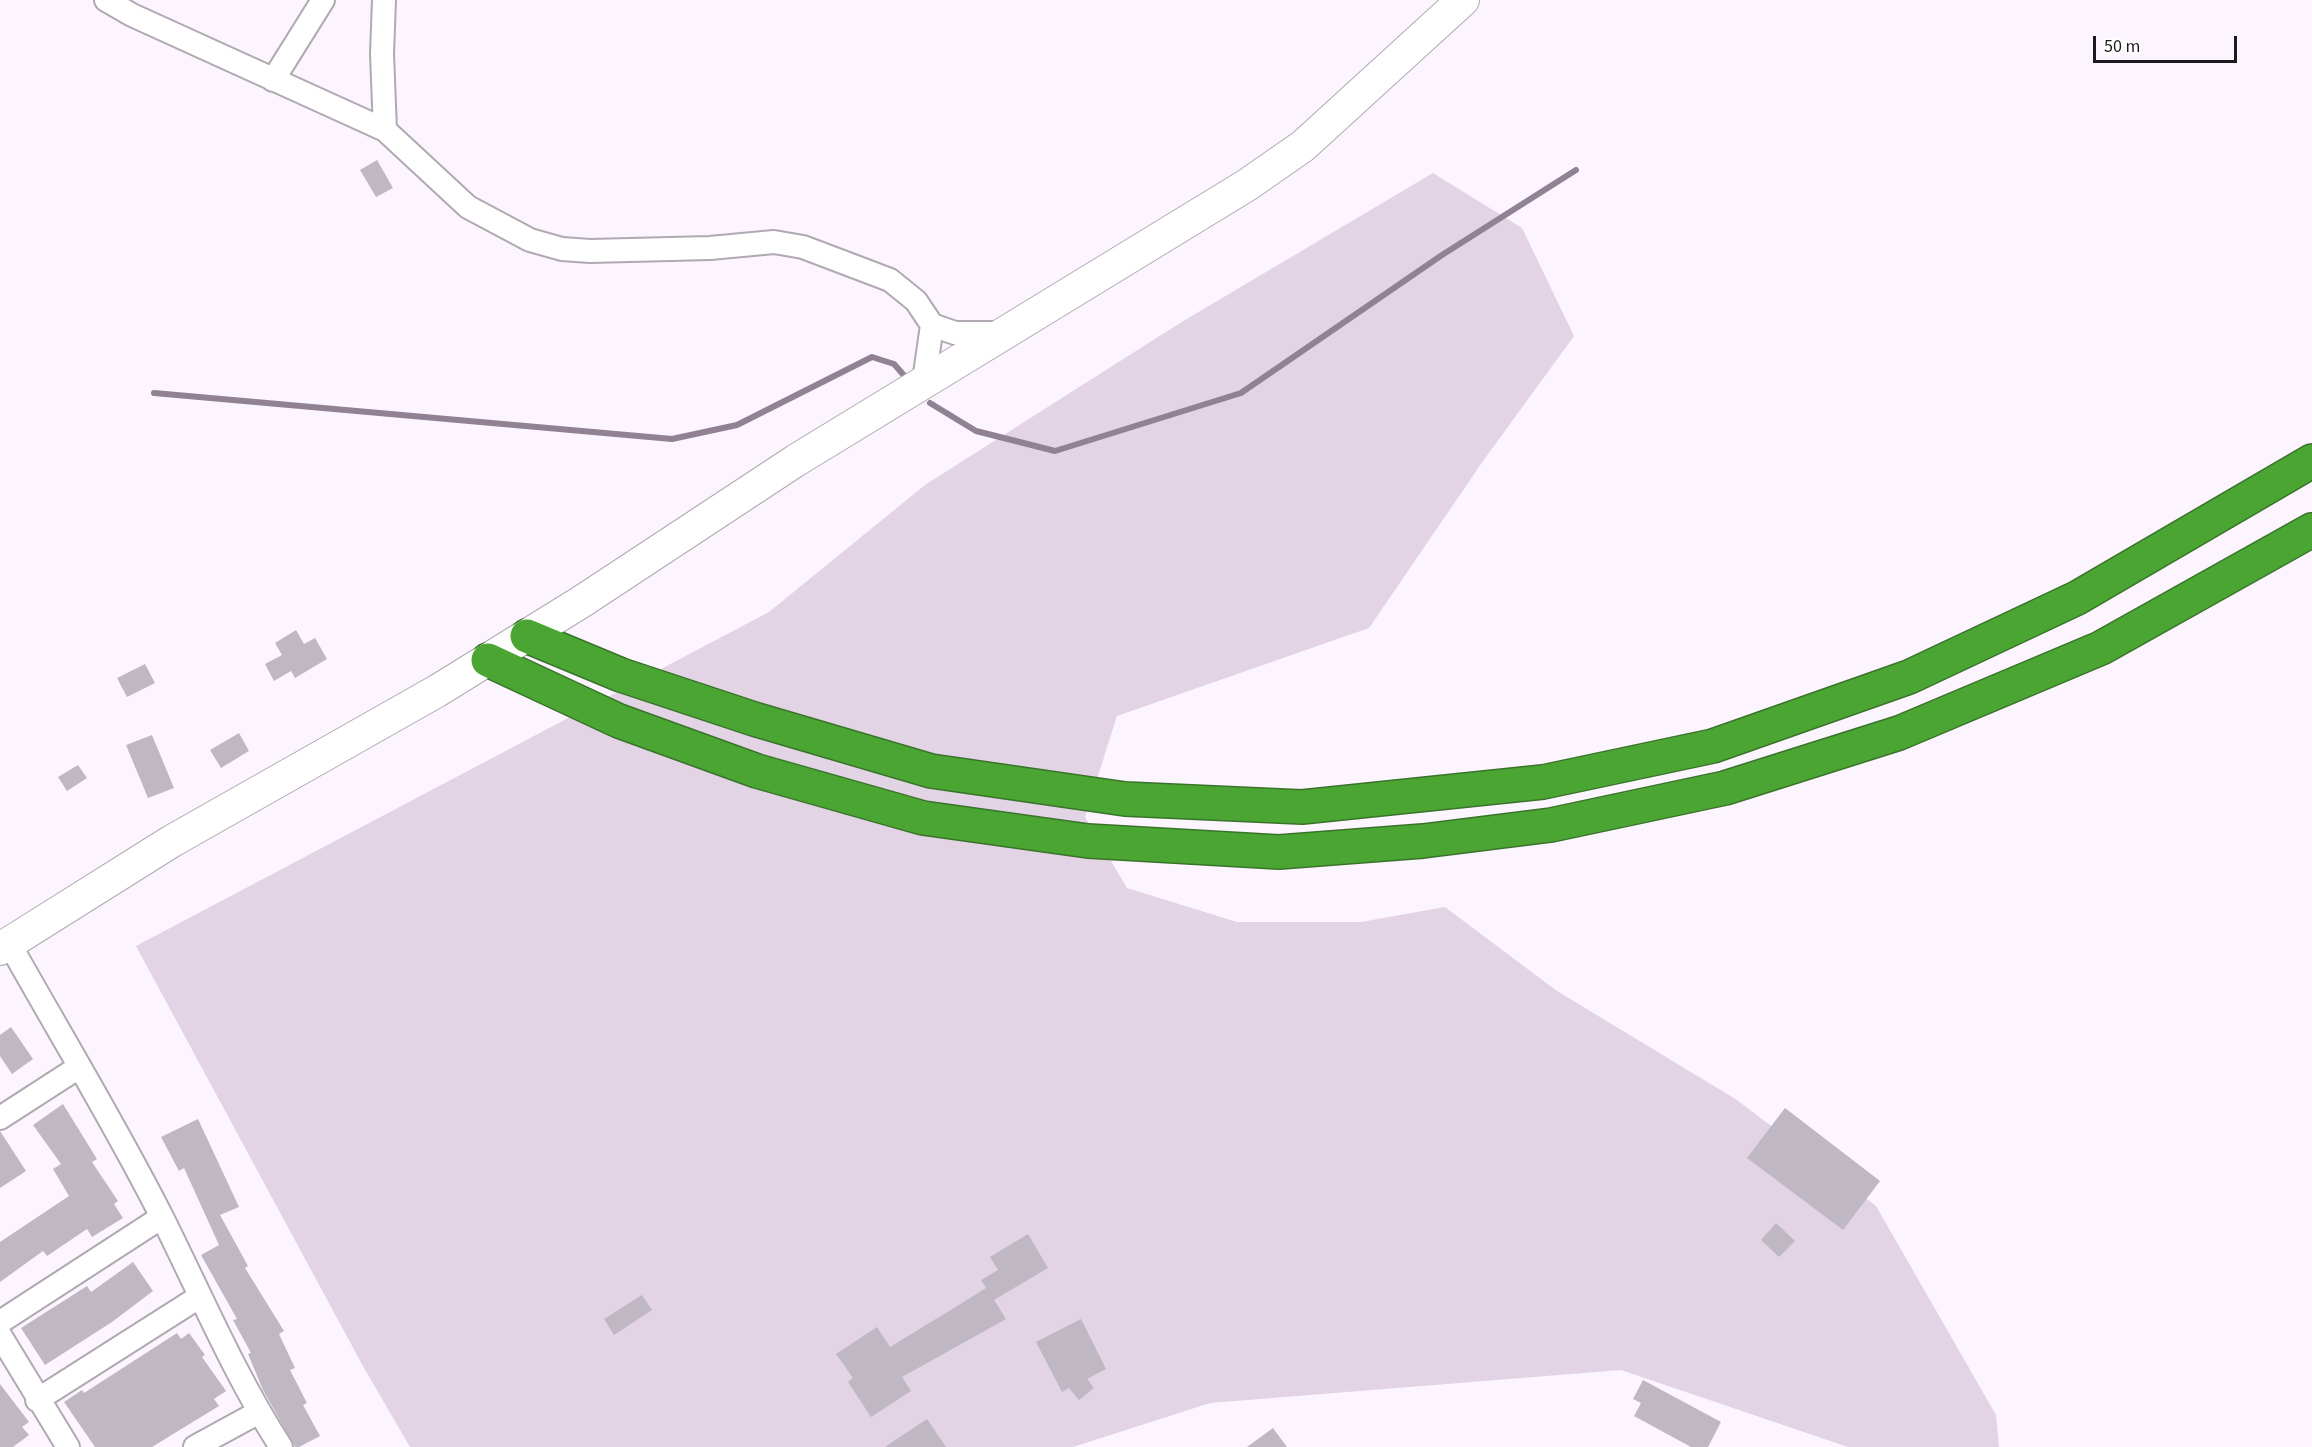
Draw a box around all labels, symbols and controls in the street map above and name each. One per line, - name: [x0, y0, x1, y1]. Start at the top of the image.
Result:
- scale bar: [2096, 24, 2240, 62]
- text: 50 m: [2104, 34, 2140, 59]

